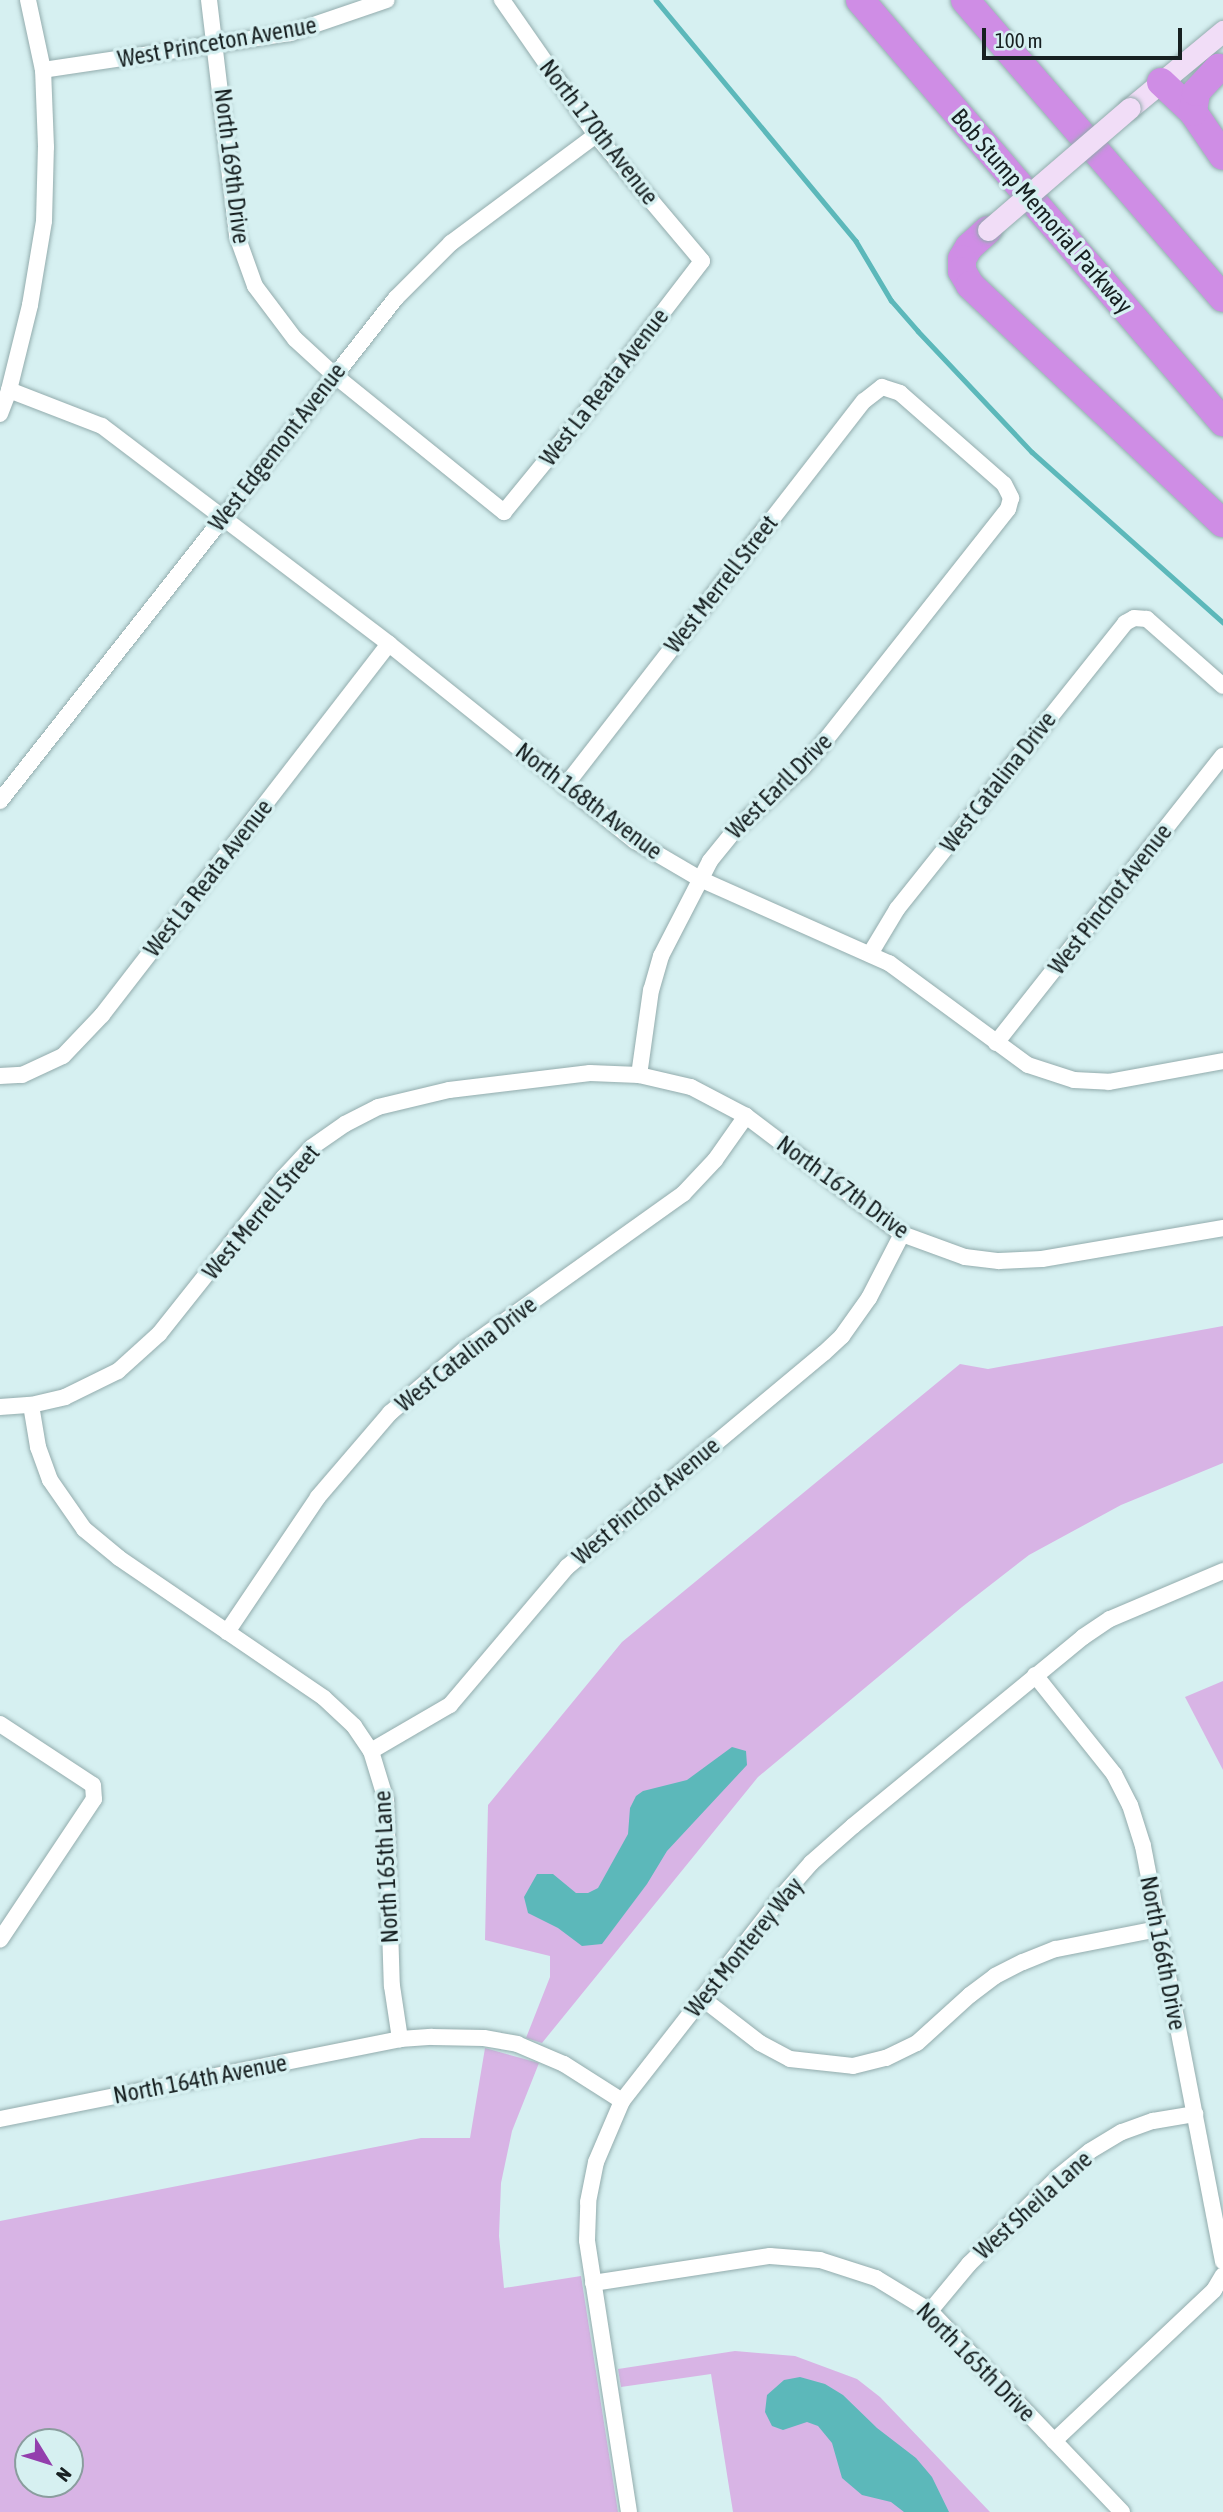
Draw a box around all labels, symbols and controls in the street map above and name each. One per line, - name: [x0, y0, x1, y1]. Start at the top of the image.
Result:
- street label: West Princeton Avenue: [115, 10, 319, 74]
- scale bar: [985, 14, 1184, 58]
- text: 100 m: [995, 28, 1043, 52]
- street label: North 170th Avenue: [533, 54, 665, 210]
- street label: North 169th Drive: [208, 87, 256, 245]
- street label: Bob Stump Memorial Parkway: [945, 103, 1139, 319]
- street label: West La Reata Avenue: [534, 303, 674, 471]
- street label: West Edgemont Avenue: [202, 357, 352, 537]
- street label: West Merrell Street: [658, 509, 784, 659]
- street label: West Catalina Drive: [934, 706, 1062, 858]
- street label: West Earll Drive: [720, 727, 838, 845]
- street label: North 168th Avenue: [510, 736, 668, 866]
- street label: West La Reata Avenue: [138, 794, 278, 962]
- street label: West Pinchot Avenue: [1042, 818, 1178, 980]
- street label: North 167th Drive: [771, 1129, 915, 1245]
- street label: West Merrell Street: [196, 1139, 326, 1285]
- street label: West Catalina Drive: [390, 1290, 542, 1418]
- street label: West Pinchot Avenue: [567, 1431, 725, 1571]
- street label: North 165th Lane: [368, 1790, 404, 1944]
- street label: West Monterey Way: [679, 1871, 809, 2023]
- street label: North 166th Drive: [1134, 1873, 1192, 2033]
- street label: North 164th Avenue: [111, 2048, 289, 2110]
- street label: West Sheila Lane: [968, 2145, 1098, 2265]
- street label: North 165th Drive: [911, 2297, 1041, 2427]
- north arrow: [14, 2428, 84, 2498]
- text: N: [52, 2464, 76, 2486]

